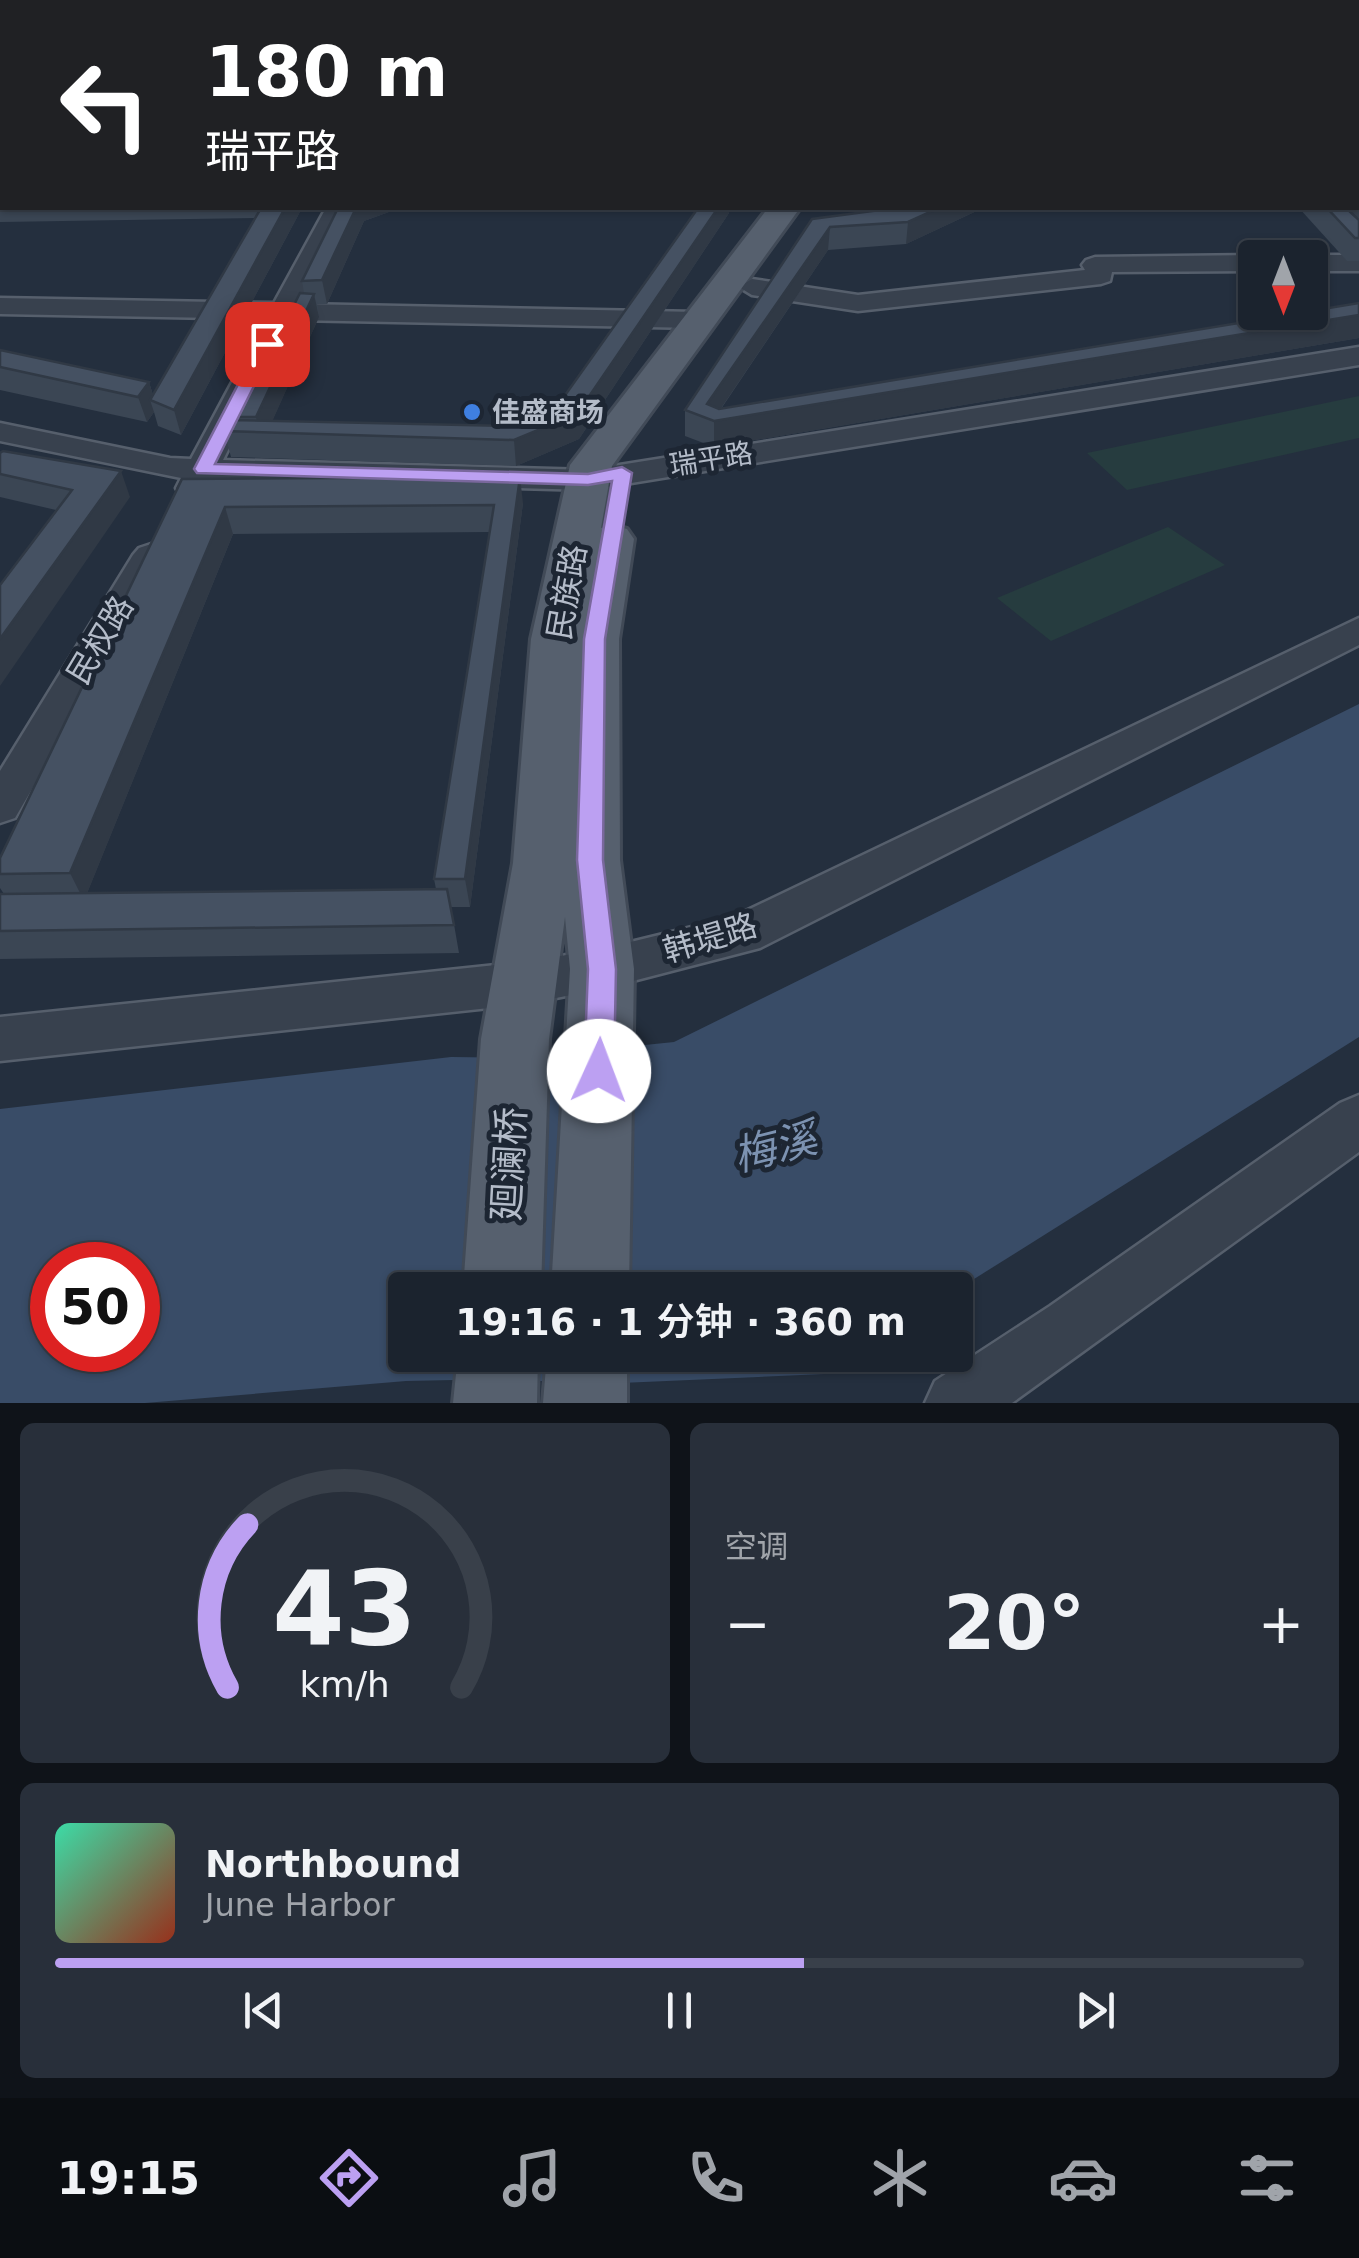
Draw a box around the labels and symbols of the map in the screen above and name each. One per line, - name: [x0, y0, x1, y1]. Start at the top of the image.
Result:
- north arrow: [1238, 240, 1328, 330]
- pin: [225, 302, 310, 387]
- place label: 佳盛商场: [492, 396, 604, 429]
- marker: 佳盛商场: [461, 401, 483, 423]
- street label: 瑞平路: [667, 436, 755, 482]
- street label: 民族路: [540, 541, 594, 643]
- street label: 民权路: [59, 589, 141, 691]
- street label: 韩堤路: [659, 906, 761, 970]
- position arrow: [547, 1019, 651, 1123]
- street label: 廻澜桥: [484, 1106, 534, 1222]
- water label: 梅溪: [728, 1112, 826, 1181]
- speed limit sign: 50: [30, 1242, 160, 1372]

